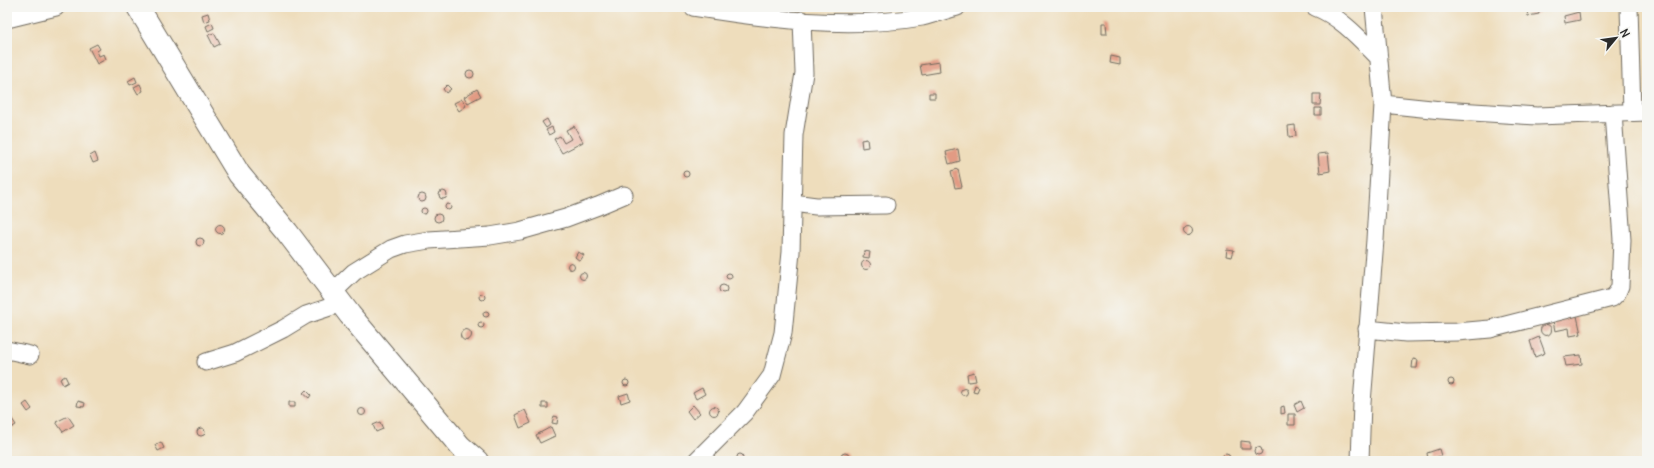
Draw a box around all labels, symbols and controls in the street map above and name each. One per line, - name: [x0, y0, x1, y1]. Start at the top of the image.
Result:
- north arrow: [1596, 18, 1636, 58]
- text: N: [1617, 26, 1633, 40]

